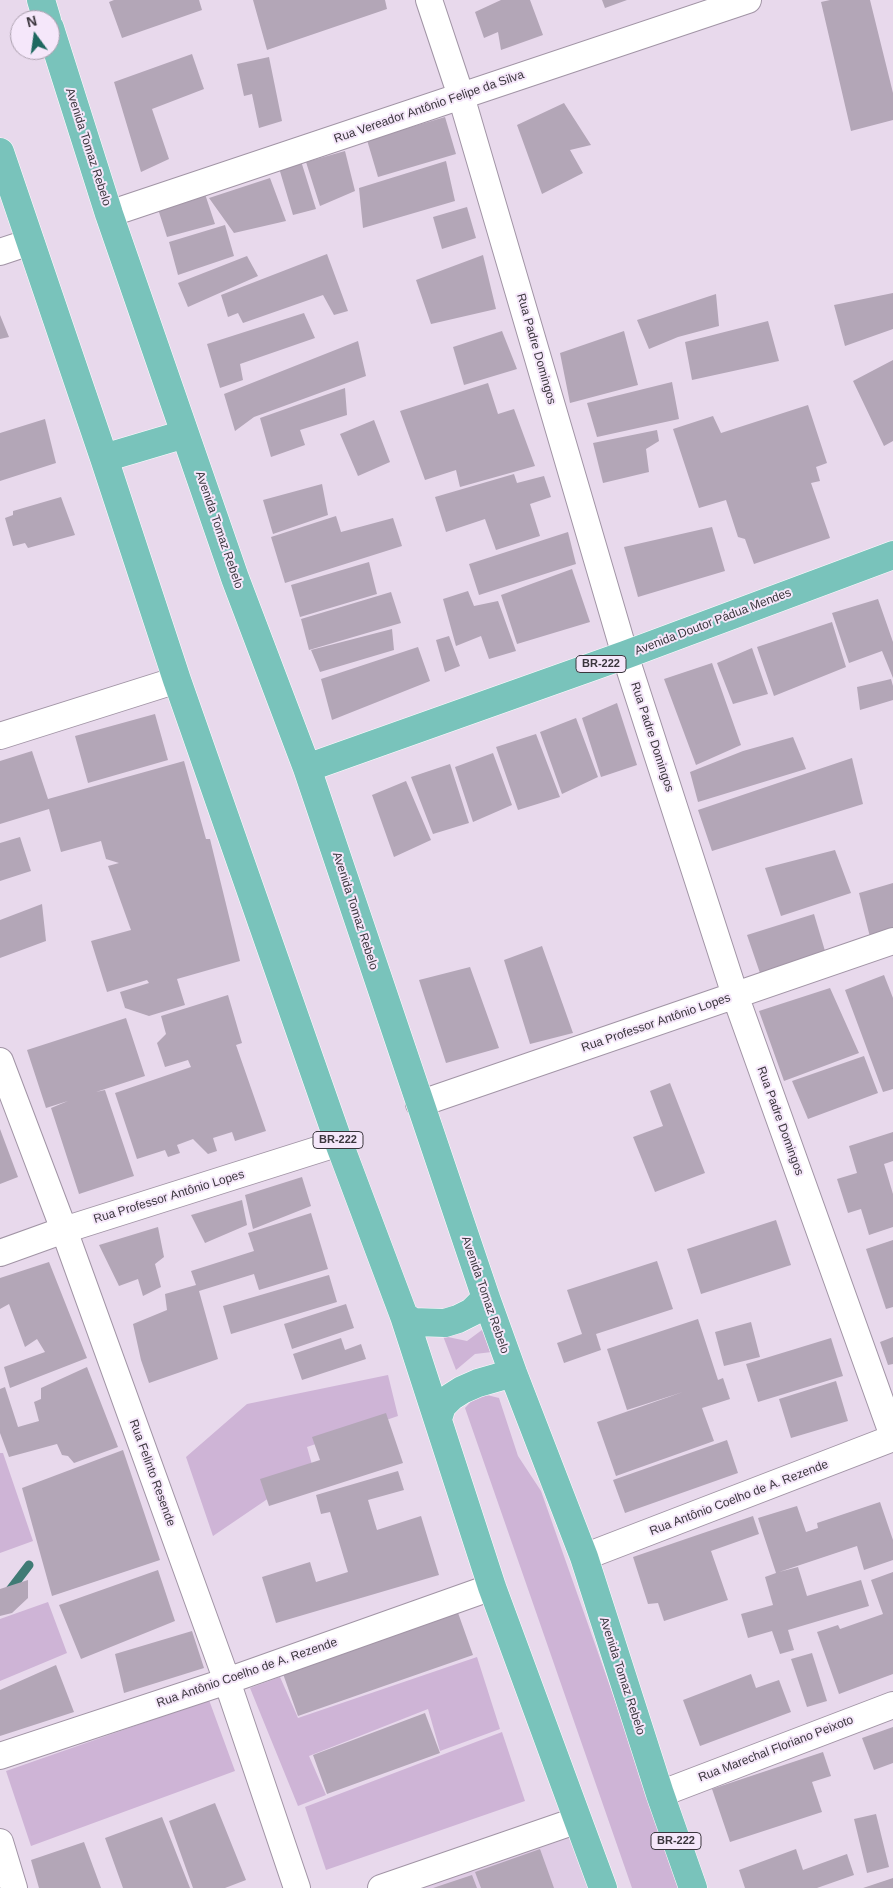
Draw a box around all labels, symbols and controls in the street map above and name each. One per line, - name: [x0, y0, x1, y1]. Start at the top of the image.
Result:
- north arrow: [10, 10, 60, 60]
- text: N: [25, 12, 38, 30]
- street label: Rua Vereador Antônio Felipe da Silva: [332, 68, 526, 146]
- street label: Avenida Tomaz Rebelo: [62, 86, 114, 208]
- street label: Rua Padre Domingos: [513, 292, 559, 406]
- street label: Avenida Tomaz Rebelo: [192, 469, 246, 591]
- street label: Avenida Doutor Pádua Mendes: [633, 585, 793, 659]
- road number: BR-222: [576, 656, 626, 672]
- street label: Rua Padre Domingos: [627, 680, 677, 794]
- street label: Avenida Tomaz Rebelo: [329, 850, 381, 972]
- street label: Rua Professor Antônio Lopes: [580, 991, 732, 1055]
- street label: Rua Padre Domingos: [754, 1065, 806, 1177]
- road number: BR-222: [313, 1132, 363, 1148]
- street label: Rua Professor Antônio Lopes: [92, 1167, 246, 1227]
- street label: Avenida Tomaz Rebelo: [458, 1234, 512, 1356]
- street label: Rua Felinto Resende: [126, 1418, 178, 1528]
- street label: Rua Antônio Coelho de A. Rezende: [648, 1457, 830, 1539]
- street label: Avenida Tomaz Rebelo: [596, 1615, 648, 1737]
- street label: Rua Antônio Coelho de A. Rezende: [155, 1635, 339, 1711]
- street label: Rua Marechal Floriano Peixoto: [697, 1713, 855, 1785]
- road number: BR-222: [651, 1832, 701, 1850]

